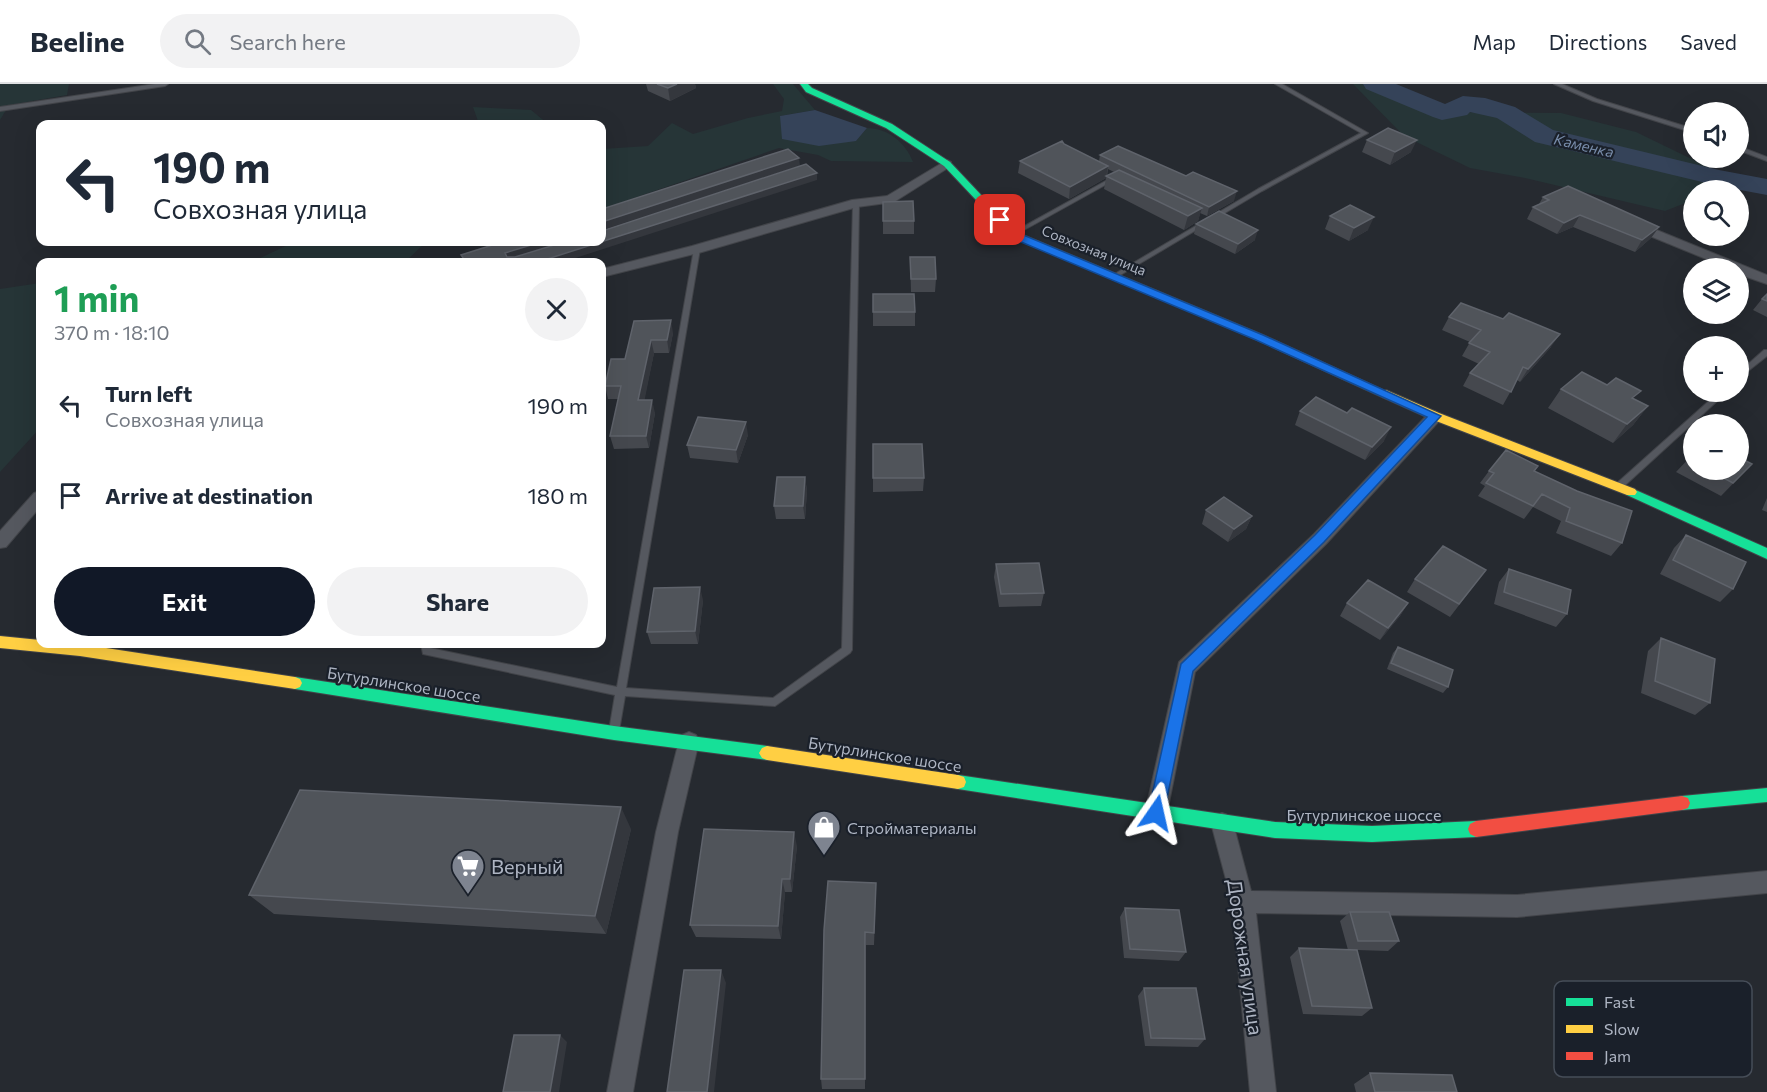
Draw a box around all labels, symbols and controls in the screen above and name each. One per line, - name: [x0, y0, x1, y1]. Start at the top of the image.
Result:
- search box: [160, 14, 580, 68]
- text: Beeline: [30, 24, 124, 58]
- icon: search: [181, 25, 214, 58]
- text: Search here: [229, 28, 346, 55]
- text: Map: [1473, 29, 1516, 54]
- text: Directions: [1549, 29, 1647, 54]
- text: Saved: [1680, 29, 1737, 54]
- map controls: [1683, 102, 1749, 480]
- button: sound: [1683, 102, 1749, 168]
- water label: Каменка: [1552, 129, 1616, 161]
- text: 190 m: [153, 140, 271, 192]
- icon: left: [54, 144, 132, 222]
- button: search: [1683, 180, 1749, 246]
- text: Совхозная улица: [153, 192, 367, 225]
- pin: [974, 194, 1025, 245]
- icon: arrive: [983, 203, 1016, 236]
- street label: Совхозная улица: [1039, 221, 1149, 279]
- button: layers: [1683, 258, 1749, 324]
- text: 1 min: [54, 275, 139, 319]
- button: close: [525, 278, 588, 341]
- text: 370 m · 18:10: [54, 320, 170, 344]
- button: +: [1683, 336, 1749, 402]
- text: Turn left: [105, 380, 192, 407]
- icon: left: [54, 389, 87, 422]
- text: 190 m: [527, 392, 588, 419]
- text: Совхозная улица: [105, 407, 264, 431]
- button: −: [1683, 414, 1749, 480]
- icon: arrive: [54, 479, 87, 512]
- text: Arrive at destination: [105, 482, 313, 509]
- text: 180 m: [527, 482, 588, 509]
- button: Exit: [54, 567, 315, 636]
- button: Share: [327, 567, 588, 636]
- street label: Бутурлинское шоссе: [326, 662, 482, 706]
- street label: Бутурлинское шоссе: [807, 732, 963, 776]
- position arrow: [1124, 781, 1188, 845]
- street label: Бутурлинское шоссе: [1287, 805, 1441, 824]
- shop icon: Стройматериалы: [806, 809, 842, 856]
- place label: Стройматериалы: [847, 818, 977, 837]
- supermarket icon: Верный: [450, 848, 486, 895]
- place label: Верный: [491, 854, 564, 878]
- street label: Дорожная улица: [1223, 877, 1269, 1037]
- legend: [1554, 981, 1752, 1077]
- text: Fast: [1604, 992, 1635, 1011]
- text: Slow: [1604, 1019, 1640, 1038]
- text: Jam: [1604, 1046, 1631, 1065]

